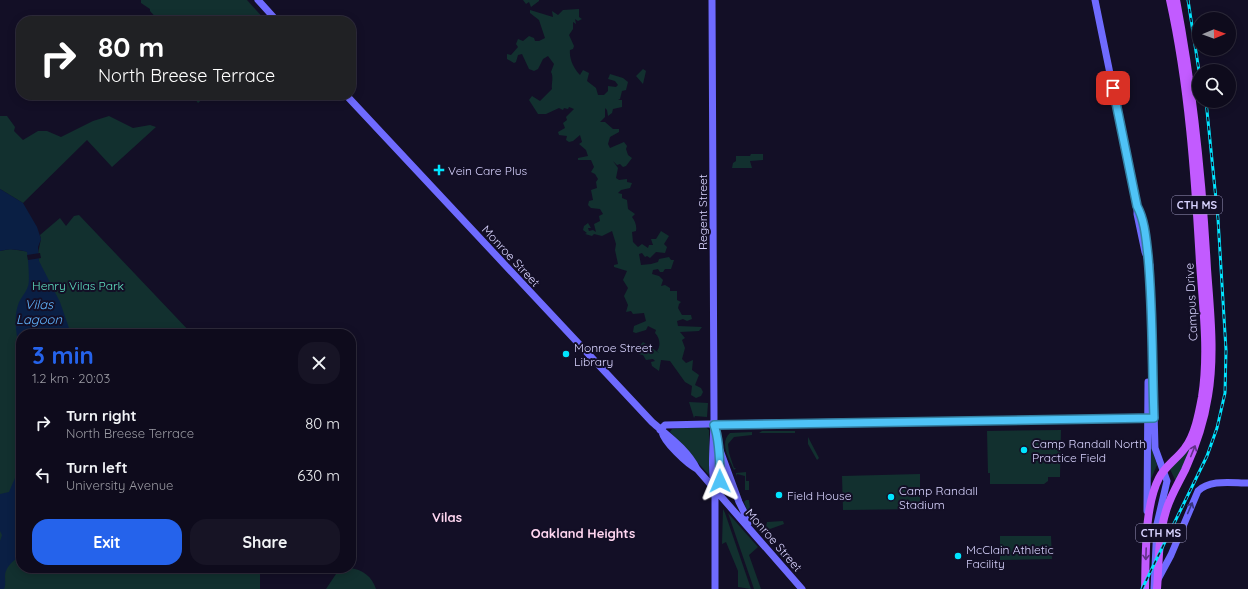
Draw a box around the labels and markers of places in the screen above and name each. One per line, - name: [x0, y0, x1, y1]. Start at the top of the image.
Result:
- pin: [1096, 71, 1130, 105]
- place label: Vein Care Plus: [448, 163, 527, 178]
- marker: Vein Care Plus: [433, 164, 445, 176]
- place label: Monroe Street Library: [574, 340, 653, 369]
- marker: Monroe Street Library: [561, 349, 571, 359]
- place label: Camp Randall North Practice Field: [1032, 436, 1146, 465]
- marker: Camp Randall North Practice Field: [1019, 445, 1029, 455]
- place label: Camp Randall Stadium: [899, 483, 978, 512]
- place label: Field House: [787, 488, 852, 503]
- marker: Field House: [774, 490, 784, 500]
- marker: Camp Randall Stadium: [886, 492, 896, 502]
- place label: McClain Athletic Facility: [966, 542, 1054, 571]
- marker: McClain Athletic Facility: [953, 551, 963, 561]

